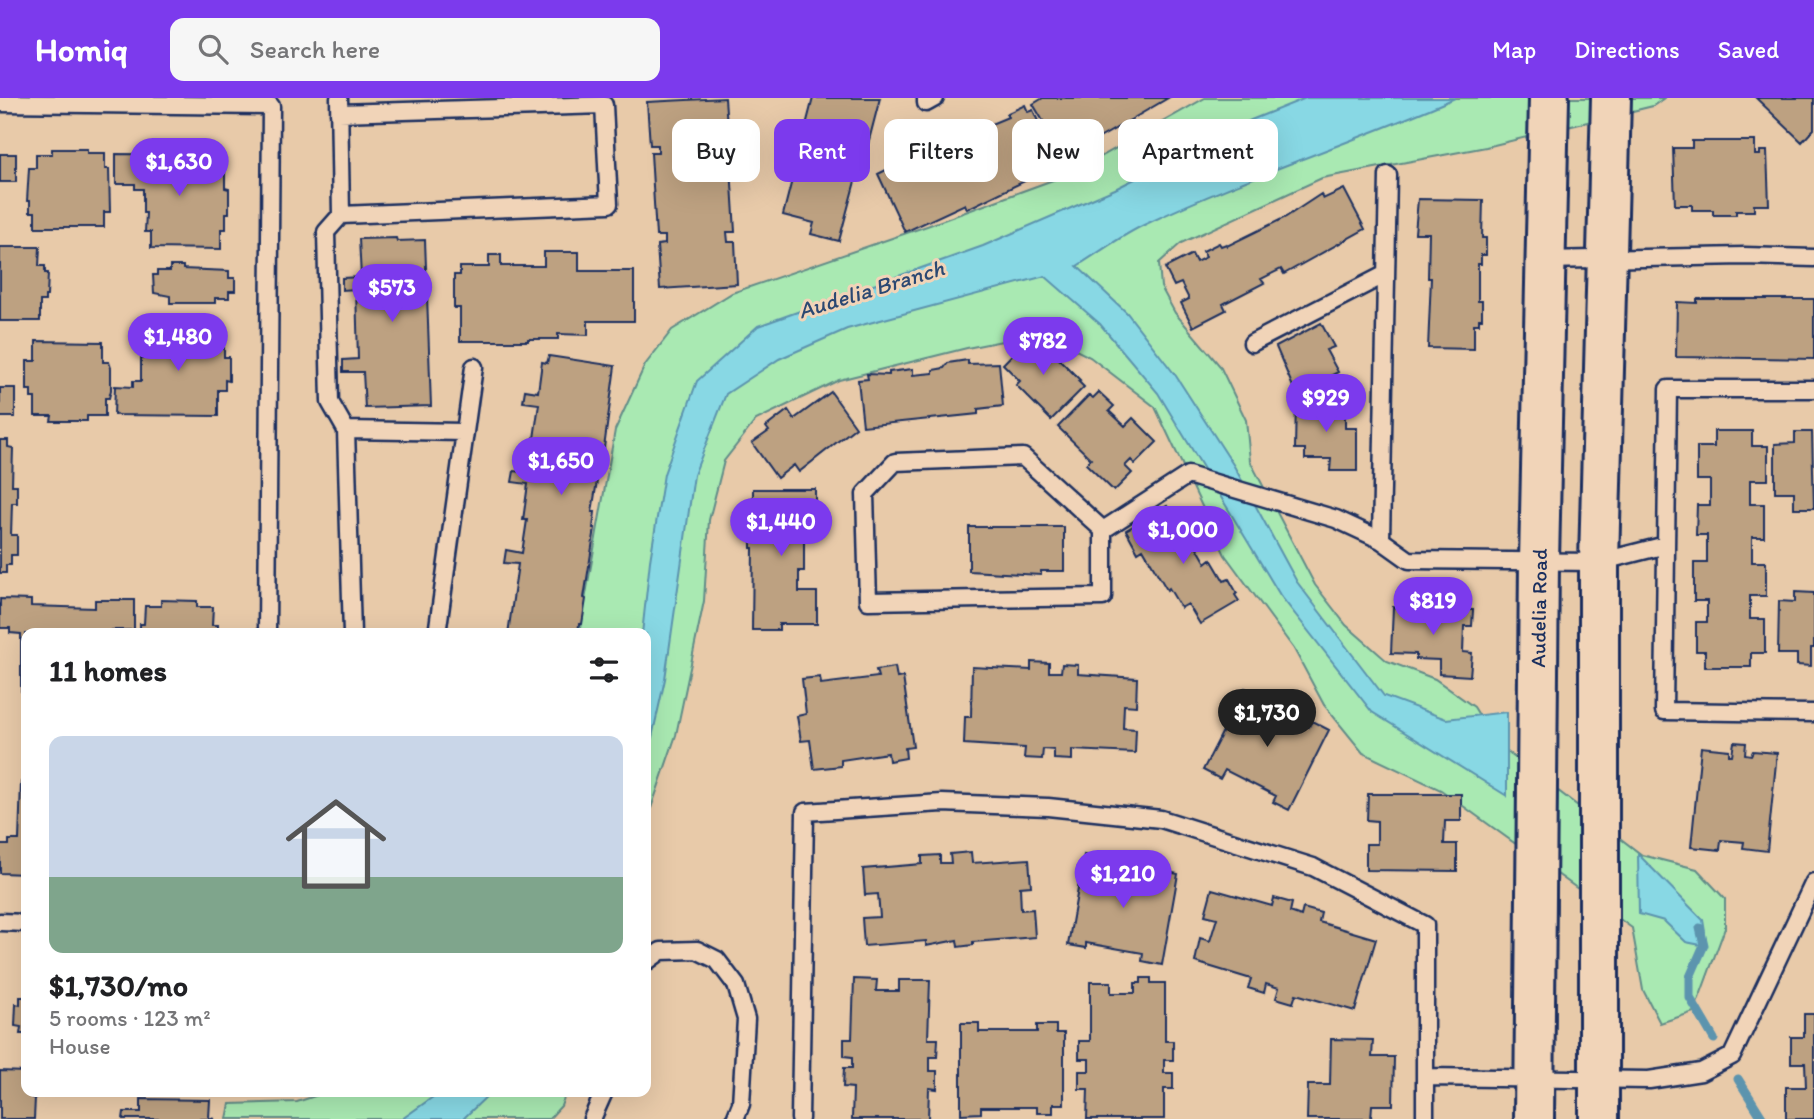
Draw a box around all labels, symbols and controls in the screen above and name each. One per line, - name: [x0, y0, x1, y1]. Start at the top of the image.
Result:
- search box: [170, 18, 660, 81]
- text: Homiq: [35, 30, 128, 69]
- icon: search: [194, 30, 232, 68]
- text: Search here: [250, 33, 380, 65]
- text: Map: [1492, 35, 1536, 64]
- text: Directions: [1574, 35, 1680, 64]
- text: Saved: [1718, 35, 1779, 64]
- chip: Buy: [672, 119, 760, 182]
- chip: Rent: [774, 119, 870, 182]
- chip: Filters: [884, 119, 998, 182]
- chip: New: [1012, 119, 1104, 182]
- chip: Apartment: [1118, 119, 1278, 182]
- pin: $1,630: [122, 139, 236, 198]
- text: $1,630: [146, 147, 212, 175]
- water label: Audelia Branch: [795, 253, 948, 325]
- pin: $573: [351, 264, 433, 324]
- text: $573: [368, 273, 416, 301]
- pin: $1,480: [121, 314, 235, 373]
- pin: $782: [1002, 317, 1084, 377]
- text: $1,480: [144, 322, 212, 350]
- text: $782: [1019, 326, 1067, 354]
- pin: $929: [1285, 374, 1367, 434]
- text: $929: [1302, 383, 1350, 411]
- pin: $1,650: [504, 438, 618, 497]
- text: $1,650: [528, 446, 594, 474]
- pin: $1,440: [724, 498, 838, 558]
- pin: $1,000: [1126, 506, 1240, 566]
- text: $1,440: [746, 507, 816, 535]
- text: $1,000: [1148, 515, 1218, 543]
- street label: Audelia Road: [1525, 548, 1552, 668]
- pin: $819: [1392, 578, 1474, 637]
- text: $819: [1410, 586, 1456, 614]
- icon: filters: [585, 651, 623, 689]
- text: 11 homes: [49, 652, 167, 689]
- pin: $1,730: [1210, 690, 1324, 749]
- text: $1,730: [1234, 698, 1300, 726]
- icon: home: [273, 781, 399, 907]
- pin: $1,210: [1066, 850, 1180, 910]
- text: $1,210: [1091, 859, 1155, 887]
- text: $1,730/mo: [49, 967, 188, 1004]
- text: 5 rooms · 123 m²: [49, 1004, 211, 1032]
- text: House: [49, 1032, 111, 1060]

